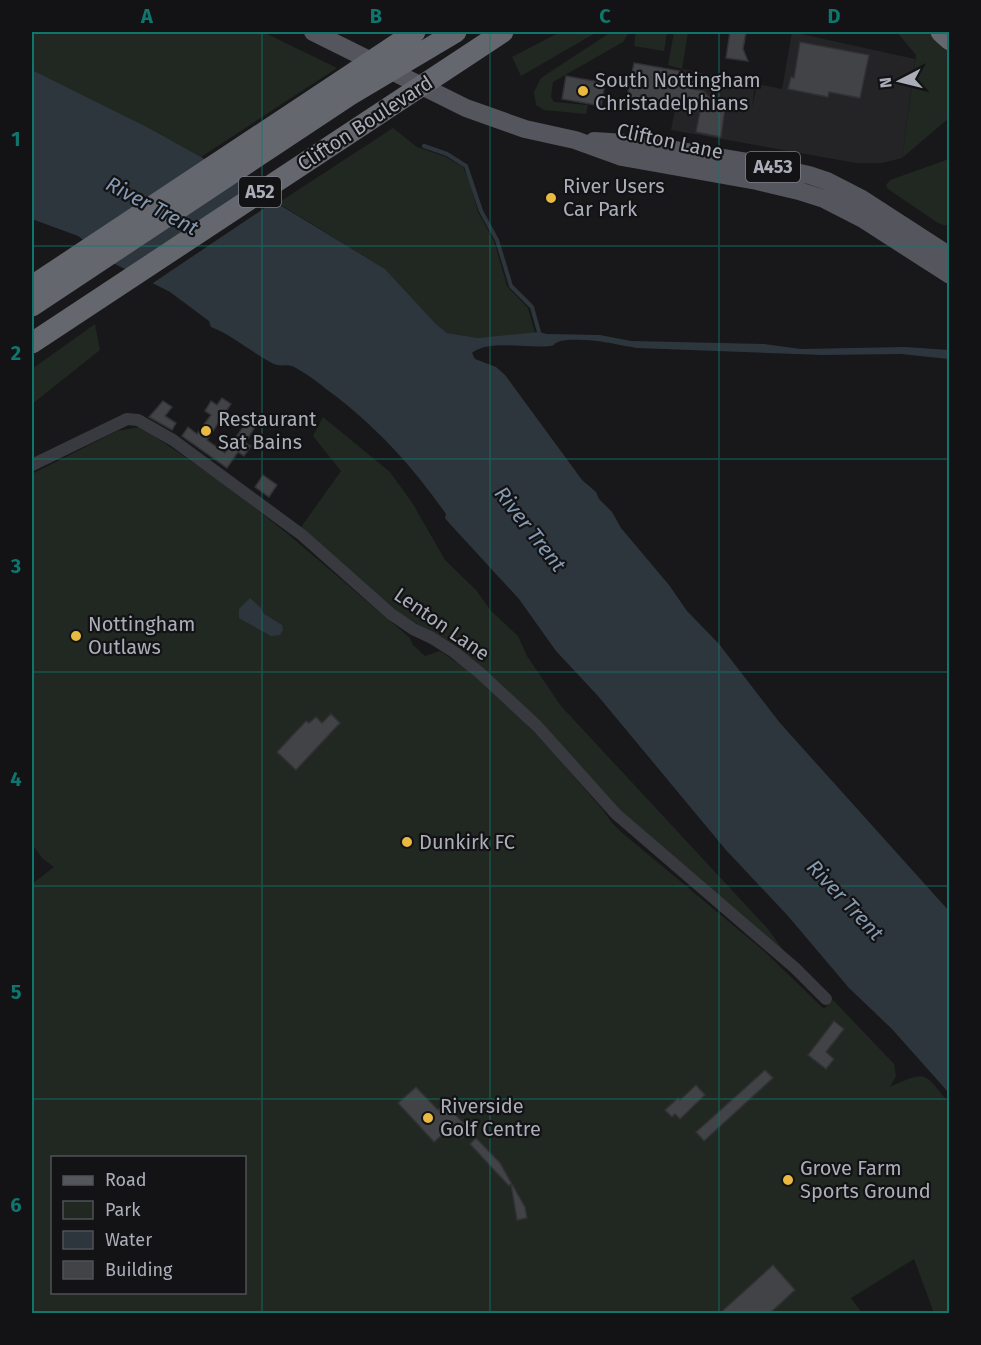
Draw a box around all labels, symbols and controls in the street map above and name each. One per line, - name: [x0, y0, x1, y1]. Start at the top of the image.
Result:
- text: A: [140, 4, 154, 28]
- text: B: [370, 4, 382, 28]
- text: C: [599, 4, 611, 28]
- text: D: [827, 4, 841, 28]
- north arrow: [870, 51, 930, 111]
- place label: South Nottingham Christadelphians: [595, 68, 761, 115]
- street label: Clifton Boulevard: [293, 70, 437, 176]
- text: N: [876, 76, 896, 89]
- marker: South Nottingham Christadelphians: [576, 84, 590, 98]
- street label: Clifton Lane: [615, 118, 725, 164]
- text: 1: [11, 127, 21, 151]
- road number: A453: [746, 152, 800, 182]
- water label: River Trent: [101, 171, 203, 241]
- place label: River Users Car Park: [563, 174, 665, 221]
- road number: A52: [239, 177, 281, 207]
- marker: River Users Car Park: [544, 191, 558, 205]
- text: 2: [11, 341, 21, 365]
- place label: Restaurant Sat Bains: [218, 407, 317, 454]
- marker: Restaurant Sat Bains: [199, 424, 213, 438]
- water label: River Trent: [489, 481, 572, 577]
- text: 3: [10, 554, 21, 578]
- street label: Lenton Lane: [390, 582, 494, 666]
- place label: Nottingham Outlaws: [88, 612, 195, 659]
- marker: Nottingham Outlaws: [69, 629, 83, 643]
- text: 4: [10, 767, 22, 791]
- place label: Dunkirk FC: [419, 830, 515, 854]
- marker: Dunkirk FC: [400, 835, 414, 849]
- water label: River Trent: [801, 854, 889, 946]
- text: 5: [11, 980, 22, 1004]
- place label: Riverside Golf Centre: [440, 1094, 541, 1141]
- marker: Riverside Golf Centre: [421, 1111, 435, 1125]
- legend: [51, 1156, 246, 1294]
- place label: Grove Farm Sports Ground: [800, 1156, 931, 1203]
- text: Road: [105, 1169, 147, 1191]
- marker: Grove Farm Sports Ground: [781, 1173, 795, 1187]
- text: 6: [10, 1193, 22, 1217]
- text: Park: [105, 1199, 141, 1221]
- text: Water: [105, 1229, 152, 1251]
- text: Building: [105, 1259, 173, 1281]

